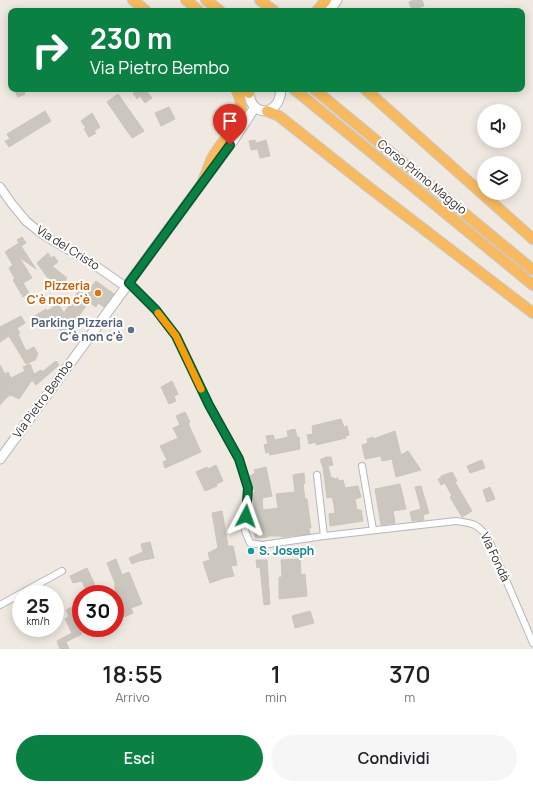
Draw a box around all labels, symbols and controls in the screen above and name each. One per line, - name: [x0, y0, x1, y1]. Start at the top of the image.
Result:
- text: 230 m: [90, 19, 172, 57]
- icon: right: [24, 24, 76, 76]
- text: Via Pietro Bembo: [90, 55, 230, 79]
- pin: [213, 104, 247, 145]
- map controls: [477, 104, 521, 200]
- button: sound: [477, 104, 521, 148]
- icon: arrive: [219, 110, 241, 132]
- street label: Corso Primo Maggio: [374, 135, 471, 218]
- button: layers: [477, 156, 521, 200]
- street label: Via del Cristo: [33, 221, 103, 274]
- place label: Pizzeria C'è non c'è: [27, 277, 90, 308]
- marker: Pizzeria C'è non c'è: [93, 288, 103, 298]
- place label: Parking Pizzeria C'è non c'è: [31, 314, 123, 345]
- marker: Parking Pizzeria C'è non c'è: [126, 325, 136, 335]
- street label: Via Pietro Bembo: [8, 356, 77, 441]
- position arrow: [225, 495, 267, 537]
- street label: Via Fondà: [477, 529, 514, 584]
- place label: S. Joseph: [259, 542, 314, 559]
- marker: S. Joseph: [246, 546, 256, 556]
- speed limit sign: 30: [72, 585, 124, 637]
- text: 25: [26, 592, 50, 619]
- text: km/h: [26, 614, 50, 628]
- text: 18:55: [102, 657, 163, 690]
- text: 1: [271, 657, 281, 690]
- text: 370: [389, 657, 431, 690]
- text: Arrivo: [115, 688, 150, 706]
- text: min: [265, 688, 287, 706]
- text: m: [404, 688, 415, 706]
- button: Esci: [16, 735, 263, 781]
- button: Condividi: [271, 735, 517, 781]

